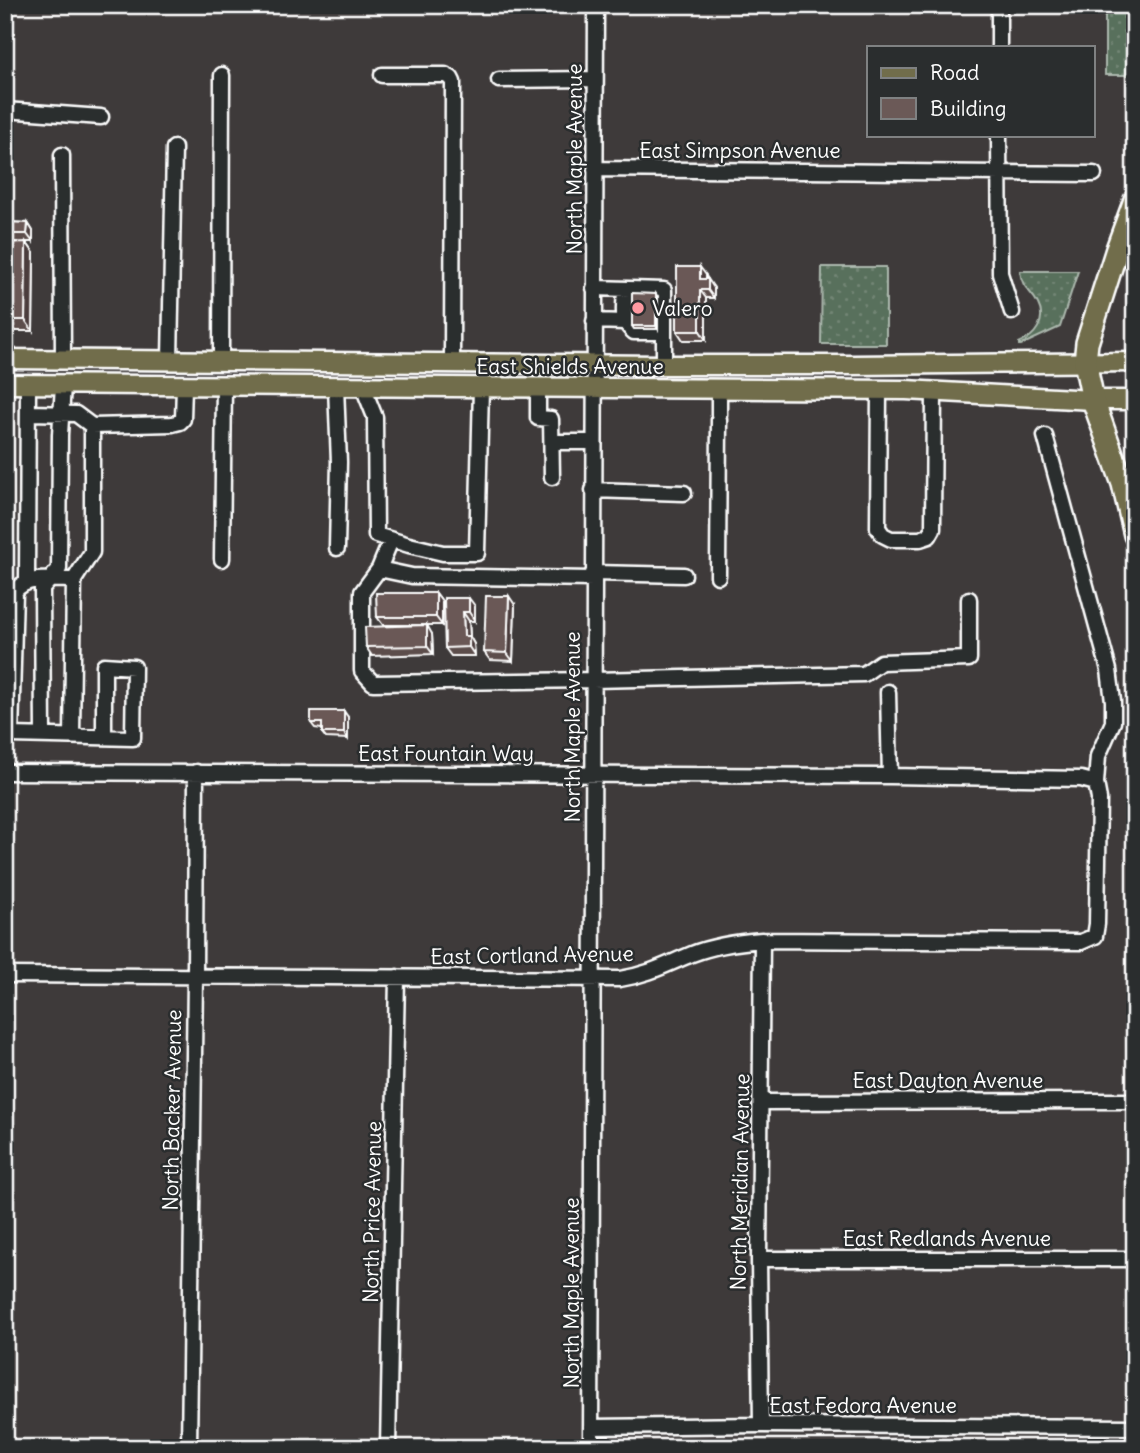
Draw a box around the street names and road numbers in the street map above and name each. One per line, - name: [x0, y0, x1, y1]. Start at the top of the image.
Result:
- street label: North Maple Avenue: [561, 63, 588, 255]
- street label: East Simpson Avenue: [639, 137, 841, 164]
- street label: East Shields Avenue: [476, 353, 664, 380]
- street label: North Maple Avenue: [559, 631, 586, 823]
- street label: East Fountain Way: [358, 740, 534, 767]
- street label: East Cortland Avenue: [430, 940, 634, 970]
- street label: North Backer Avenue: [157, 1009, 187, 1211]
- street label: East Dayton Avenue: [853, 1067, 1043, 1094]
- street label: North Meridian Avenue: [725, 1073, 755, 1291]
- street label: North Price Avenue: [357, 1121, 387, 1303]
- street label: North Maple Avenue: [558, 1197, 585, 1389]
- street label: East Redlands Avenue: [843, 1225, 1051, 1252]
- street label: East Fedora Avenue: [769, 1392, 957, 1419]

